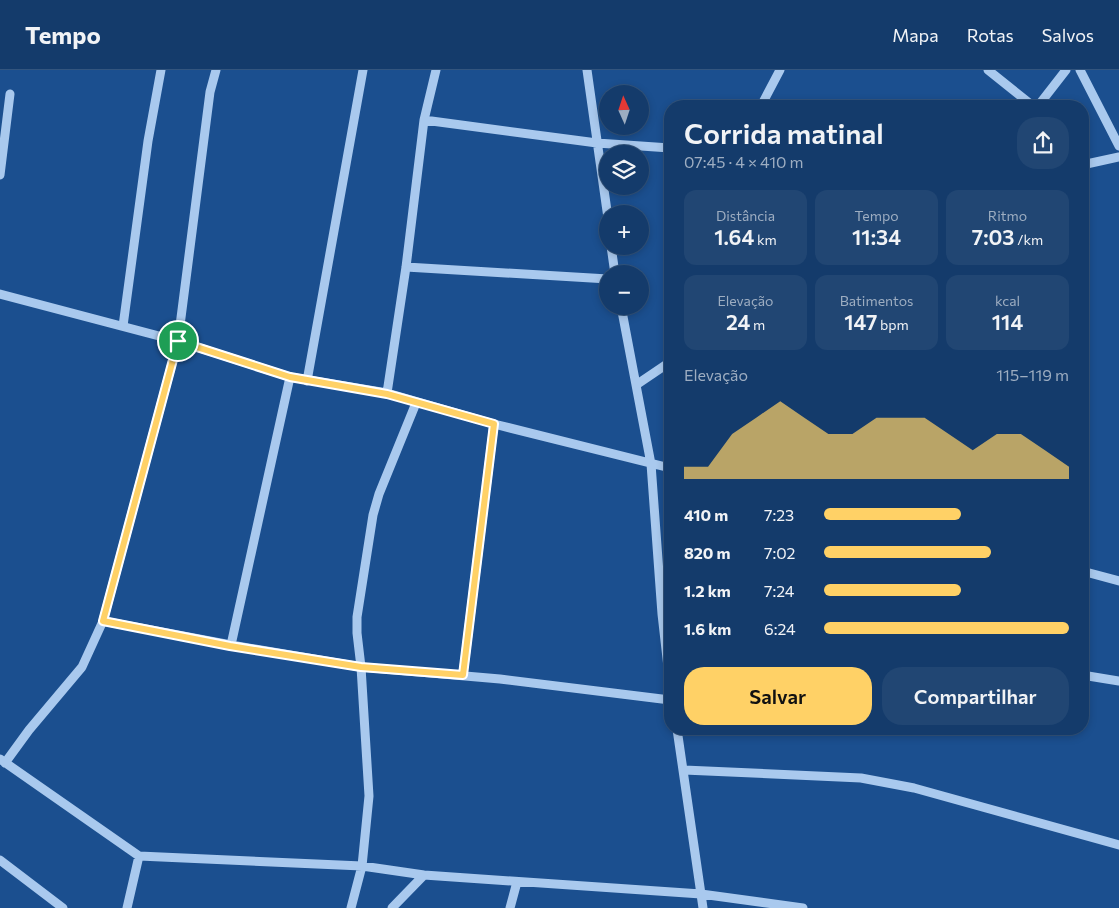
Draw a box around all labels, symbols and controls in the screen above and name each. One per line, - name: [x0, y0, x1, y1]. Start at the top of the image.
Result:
- text: Tempo: [25, 20, 101, 49]
- text: Mapa: [892, 24, 939, 46]
- text: Rotas: [967, 24, 1014, 46]
- text: Salvos: [1042, 24, 1094, 46]
- north arrow: [599, 85, 649, 135]
- map controls: [599, 85, 649, 315]
- text: Corrida matinal: [684, 116, 884, 150]
- button: share: [1017, 117, 1069, 169]
- button: layers: [599, 145, 649, 195]
- text: 07:45 · 4 × 410 m: [684, 152, 804, 171]
- button: +: [599, 205, 649, 255]
- text: Distância: [716, 207, 775, 224]
- text: Tempo: [854, 207, 899, 224]
- text: Ritmo: [988, 207, 1027, 224]
- text: 1.64: [714, 224, 754, 249]
- text: 11:34: [852, 224, 901, 249]
- text: 7:03: [972, 224, 1014, 249]
- text: km: [754, 231, 777, 248]
- text: /km: [1014, 231, 1043, 248]
- button: −: [599, 265, 649, 315]
- text: Elevação: [718, 292, 773, 309]
- text: Batimentos: [840, 292, 913, 309]
- text: kcal: [995, 292, 1020, 309]
- text: 24: [726, 309, 750, 334]
- text: 147: [844, 309, 877, 334]
- text: 114: [992, 309, 1023, 334]
- text: m: [750, 316, 765, 333]
- text: bpm: [877, 316, 909, 333]
- pin: [157, 320, 199, 362]
- icon: arrive: [164, 327, 192, 355]
- text: Elevação: [684, 365, 748, 384]
- text: 115–119 m: [996, 365, 1069, 384]
- text: 410 m: [684, 505, 728, 524]
- text: 7:23: [764, 505, 794, 524]
- text: 820 m: [684, 543, 730, 562]
- text: 7:02: [764, 543, 796, 562]
- text: 1.2 km: [684, 581, 731, 600]
- text: 7:24: [764, 581, 794, 600]
- text: 1.6 km: [684, 619, 731, 638]
- text: 6:24: [764, 619, 796, 638]
- button: Salvar: [684, 667, 872, 725]
- button: Compartilhar: [882, 667, 1069, 725]

